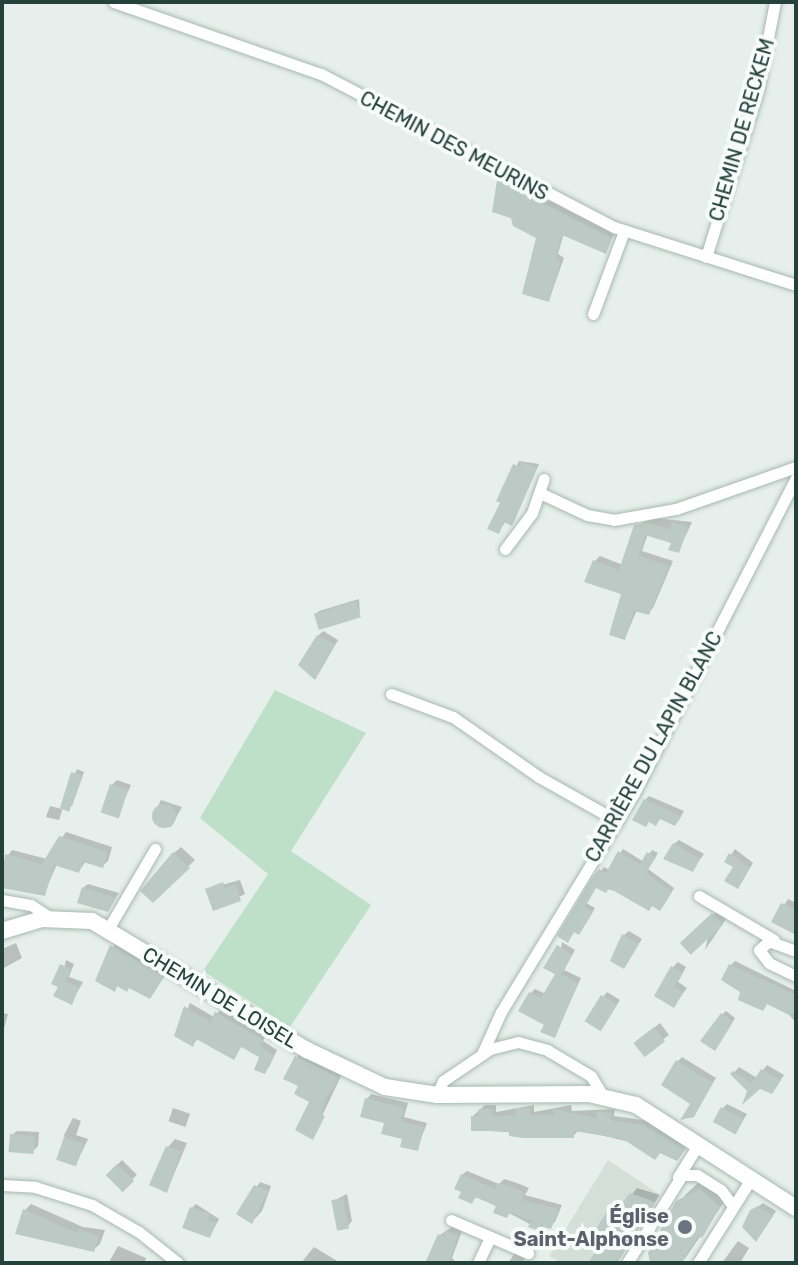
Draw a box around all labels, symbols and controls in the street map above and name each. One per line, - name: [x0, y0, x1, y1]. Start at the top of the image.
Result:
- street label: CHEMIN DE RECKEM: [704, 36, 780, 224]
- street label: CHEMIN DES MEURINS: [356, 86, 552, 206]
- street label: CARRIÈRE DU LAPIN BLANC: [580, 627, 728, 867]
- street label: CHEMIN DE LOISEL: [138, 942, 302, 1054]
- place label: Église Saint-Alphonse: [513, 1204, 669, 1251]
- marker: Église Saint-Alphonse: [676, 1218, 694, 1236]

